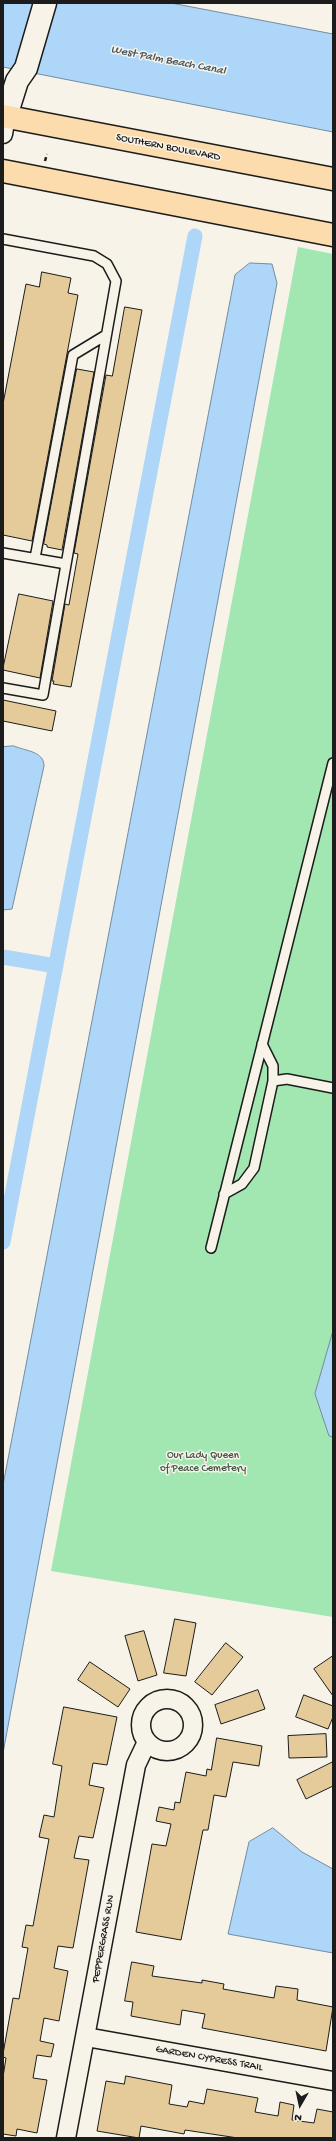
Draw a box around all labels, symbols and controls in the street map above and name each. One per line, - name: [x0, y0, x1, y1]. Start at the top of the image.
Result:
- water label: West Palm Beach Canal: [110, 43, 226, 79]
- street label: SOUTHERN BOULEVARD: [115, 131, 221, 165]
- park label: Our Lady Queen of Peace Cemetery: [160, 1449, 246, 1475]
- street label: PEPPERGRASS RUN: [90, 1894, 118, 1984]
- street label: GARDEN CYPRESS TRAIL: [154, 2043, 264, 2075]
- north arrow: [280, 2085, 320, 2125]
- text: N: [294, 2110, 303, 2123]

